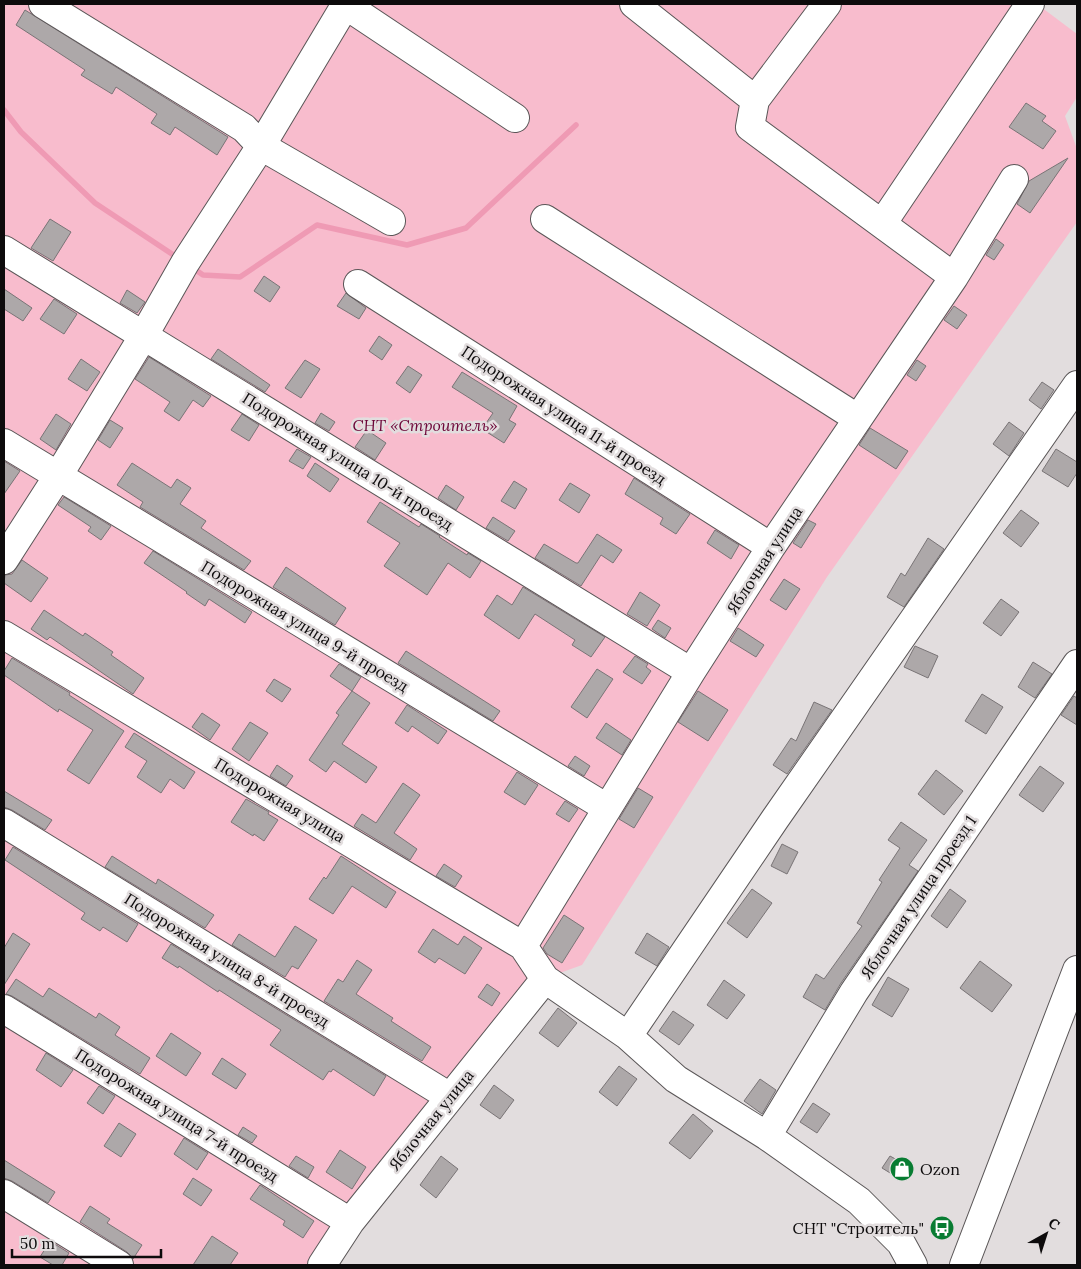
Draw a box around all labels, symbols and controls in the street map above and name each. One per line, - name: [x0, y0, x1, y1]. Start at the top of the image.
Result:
- street label: Подорожная улица 11-й проезд: [458, 341, 671, 489]
- street label: Подорожная улица 10-й проезд: [239, 388, 458, 535]
- park label: СНТ «Строитель»: [352, 415, 498, 435]
- street label: Яблочная улица: [722, 502, 806, 618]
- street label: Подорожная улица 9-й проезд: [198, 556, 413, 696]
- street label: Подорожная улица: [211, 753, 349, 847]
- street label: Яблочная улица проезд 1: [856, 811, 980, 983]
- street label: Подорожная улица 8-й проезд: [121, 888, 334, 1032]
- street label: Подорожная улица 7-й проезд: [72, 1044, 283, 1186]
- street label: Яблочная улица: [384, 1065, 478, 1175]
- shop icon: Ozon: [889, 1156, 915, 1182]
- place label: Ozon: [920, 1159, 960, 1179]
- north arrow: [1021, 1209, 1071, 1259]
- text: С: [1045, 1214, 1064, 1234]
- bus stop icon: СНТ "Строитель": [929, 1215, 955, 1241]
- place label: СНТ "Строитель": [793, 1218, 924, 1238]
- scale bar: [12, 1226, 161, 1258]
- text: 50 m: [20, 1234, 55, 1253]

